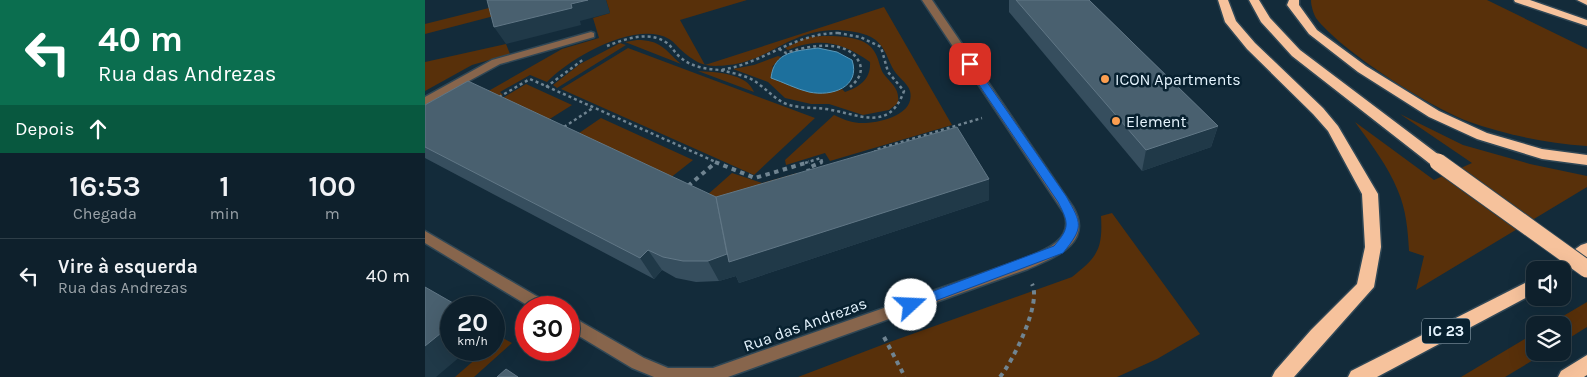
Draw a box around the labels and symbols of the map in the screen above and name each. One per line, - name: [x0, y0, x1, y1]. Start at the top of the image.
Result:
- pin: [949, 43, 991, 85]
- place label: ICON Apartments: [1115, 70, 1241, 89]
- marker: ICON Apartments: [1099, 73, 1111, 85]
- place label: Element: [1126, 112, 1187, 131]
- marker: Element: [1110, 115, 1122, 127]
- position arrow: [884, 278, 936, 330]
- street label: Rua das Andrezas: [741, 293, 869, 356]
- speed limit sign: 30: [515, 296, 580, 361]
- road number: IC 23: [1422, 318, 1470, 344]

